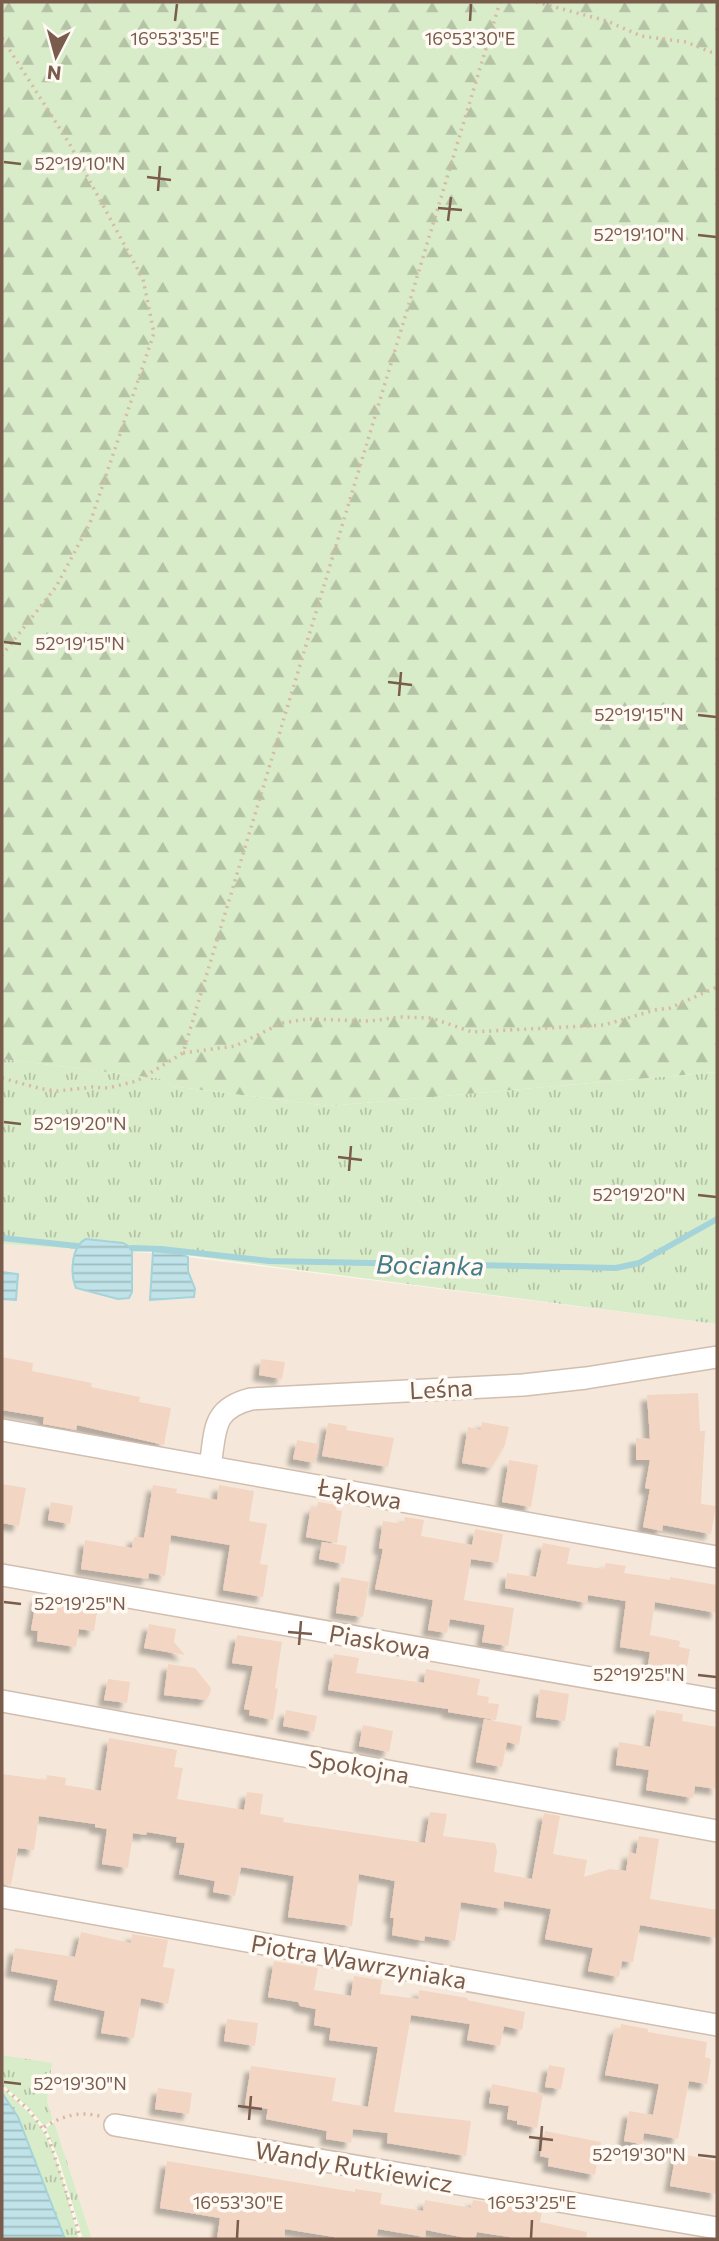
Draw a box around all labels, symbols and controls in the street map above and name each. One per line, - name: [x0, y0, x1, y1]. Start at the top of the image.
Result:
- north arrow: [21, 21, 91, 91]
- text: 16°53'35"E: [130, 27, 220, 49]
- text: 16°53'30"E: [425, 27, 515, 49]
- text: N: [46, 61, 62, 86]
- text: 52°19'10"N: [35, 152, 125, 174]
- text: 52°19'10"N: [594, 223, 684, 245]
- text: 52°19'15"N: [35, 632, 125, 654]
- text: 52°19'15"N: [594, 703, 684, 725]
- text: 52°19'20"N: [33, 1112, 127, 1134]
- text: 52°19'20"N: [592, 1183, 686, 1205]
- water label: Bocianka: [376, 1248, 484, 1280]
- street label: Leśna: [408, 1372, 474, 1404]
- street label: Łąkowa: [315, 1471, 404, 1515]
- text: 52°19'25"N: [34, 1592, 126, 1614]
- street label: Piaskowa: [327, 1618, 433, 1664]
- text: 52°19'25"N: [593, 1663, 685, 1685]
- street label: Spokojna: [306, 1743, 412, 1789]
- street label: Piotra Wawrzyniaka: [249, 1928, 469, 1994]
- text: 52°19'30"N: [33, 2072, 127, 2094]
- street label: Wandy Rutkiewicz: [253, 2134, 455, 2198]
- text: 52°19'30"N: [592, 2143, 686, 2165]
- text: 16°53'30"E: [193, 2191, 283, 2213]
- text: 16°53'25"E: [488, 2191, 577, 2213]

